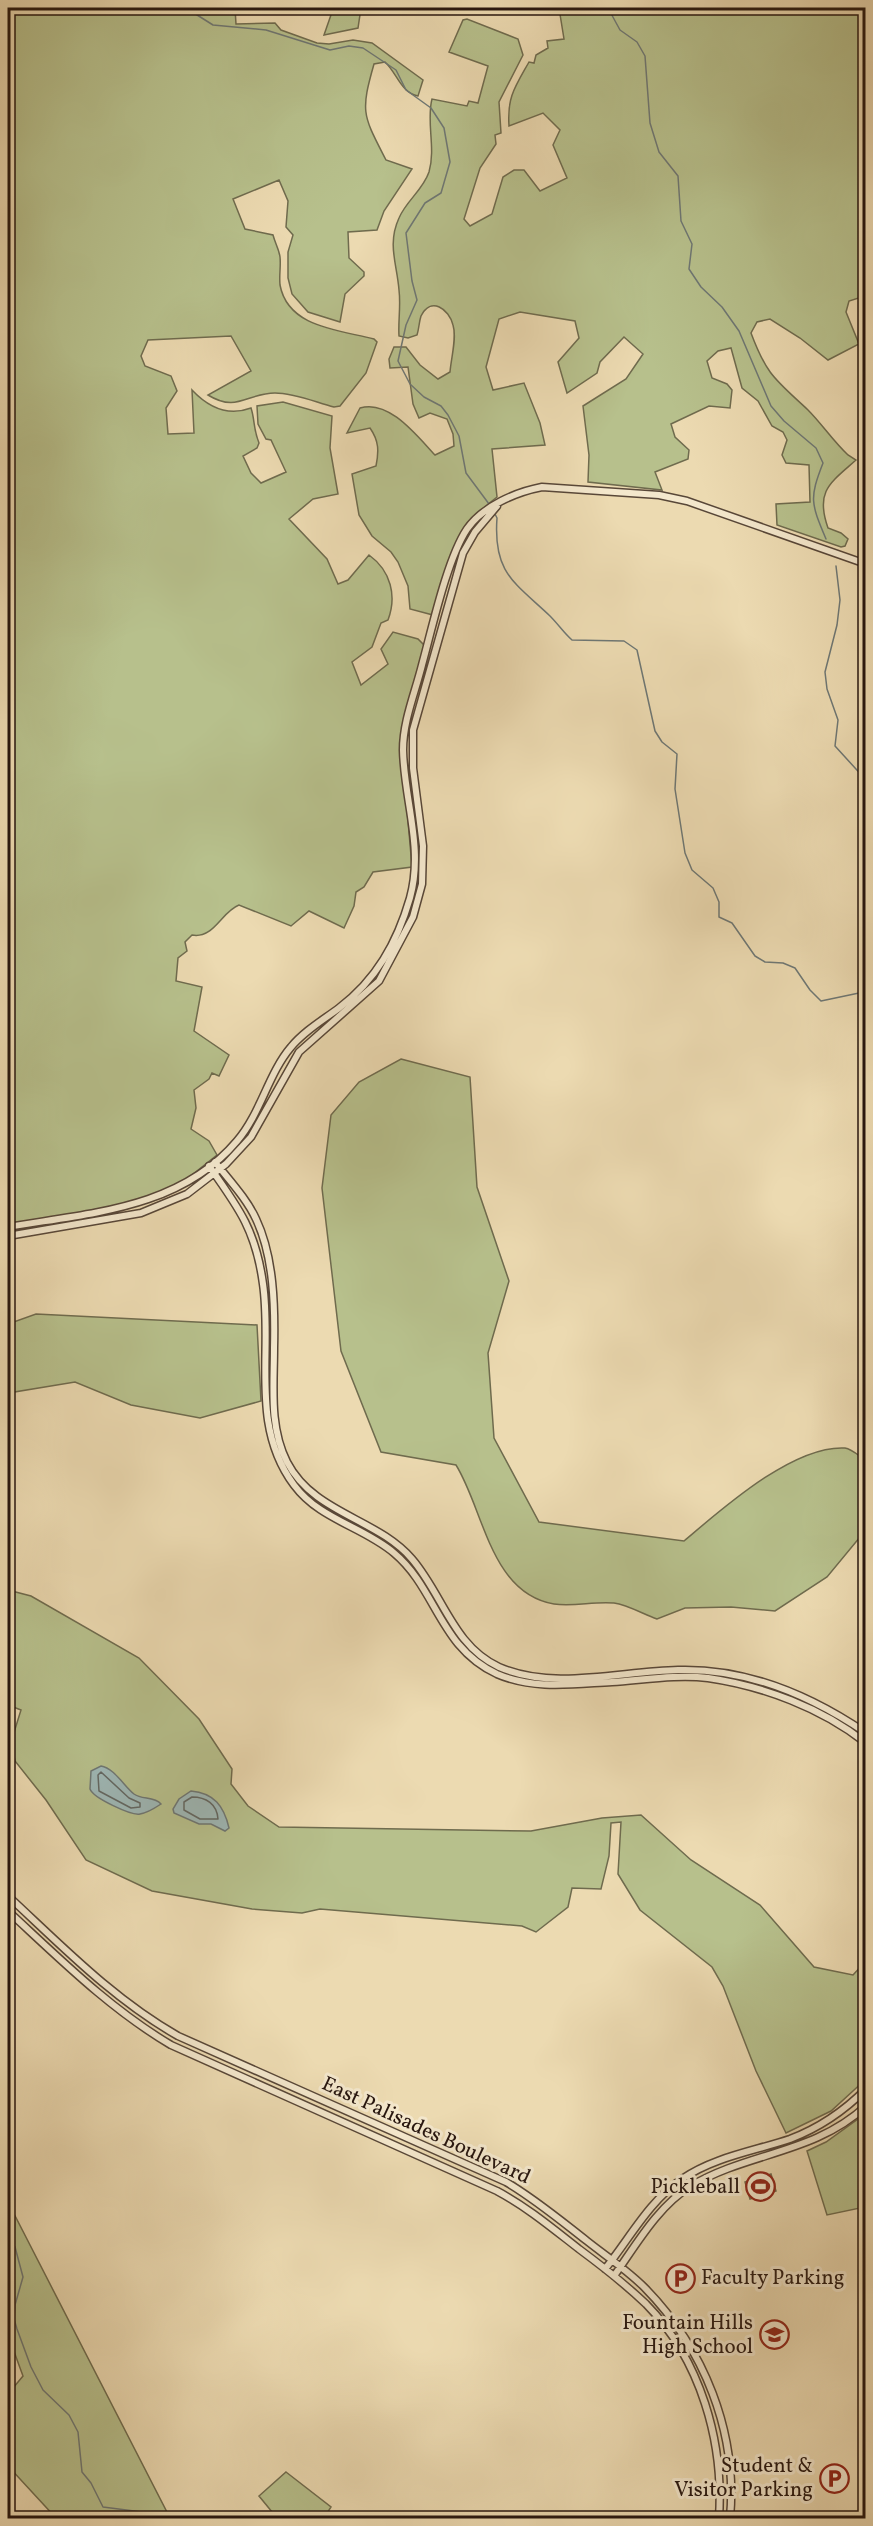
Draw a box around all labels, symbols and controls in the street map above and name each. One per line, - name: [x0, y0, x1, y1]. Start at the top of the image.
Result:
- street label: East Palisades Boulevard: [317, 2070, 535, 2192]
- sports icon: Pickleball: [745, 2171, 777, 2203]
- place label: Pickleball: [650, 2173, 740, 2202]
- parking icon: Faculty Parking: [664, 2262, 696, 2294]
- place label: Faculty Parking: [701, 2264, 845, 2293]
- place label: Fountain Hills High School: [622, 2309, 753, 2362]
- school or university icon: Fountain Hills High School: [758, 2319, 790, 2351]
- place label: Student & Visitor Parking: [674, 2452, 813, 2505]
- parking icon: Student & Visitor Parking: [818, 2462, 850, 2494]

